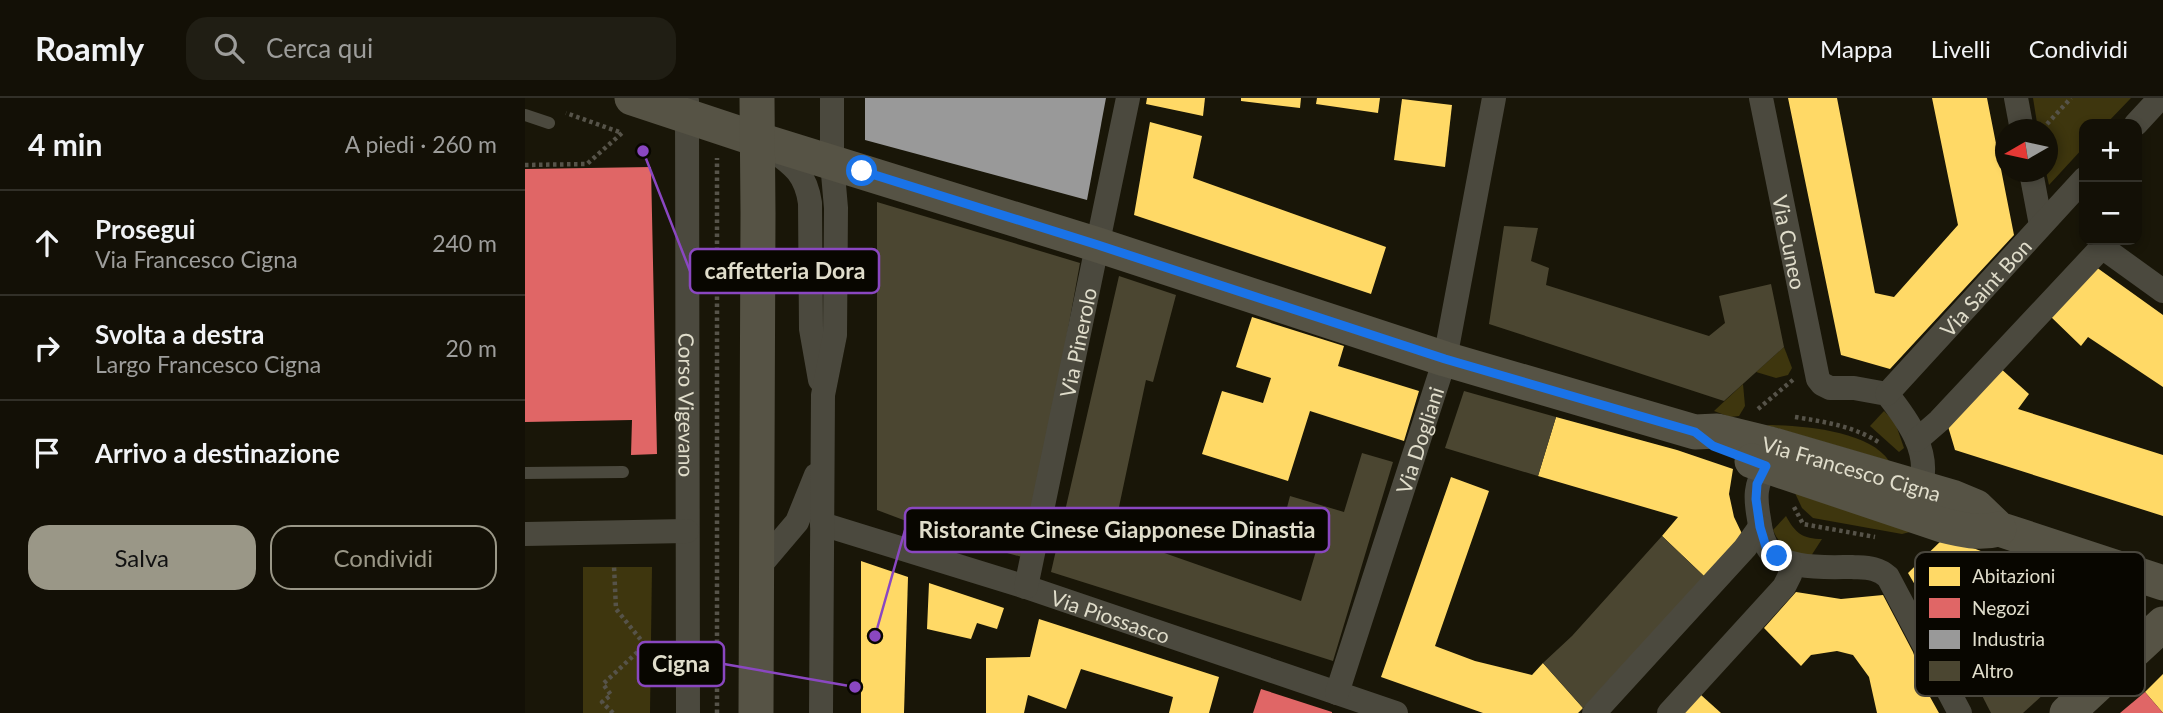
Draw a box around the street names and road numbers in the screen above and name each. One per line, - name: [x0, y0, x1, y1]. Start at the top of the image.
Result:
- street label: Via Cuneo: [1768, 193, 1812, 291]
- street label: Via Saint Bon: [1934, 233, 2036, 341]
- street label: Via Pinerolo: [1053, 285, 1101, 399]
- street label: Corso Vigevano: [675, 333, 700, 477]
- street label: Via Dogliani: [1390, 383, 1448, 497]
- street label: Via Francesco Cigna: [1760, 430, 1944, 506]
- street label: Via Piossasco: [1048, 584, 1174, 648]

